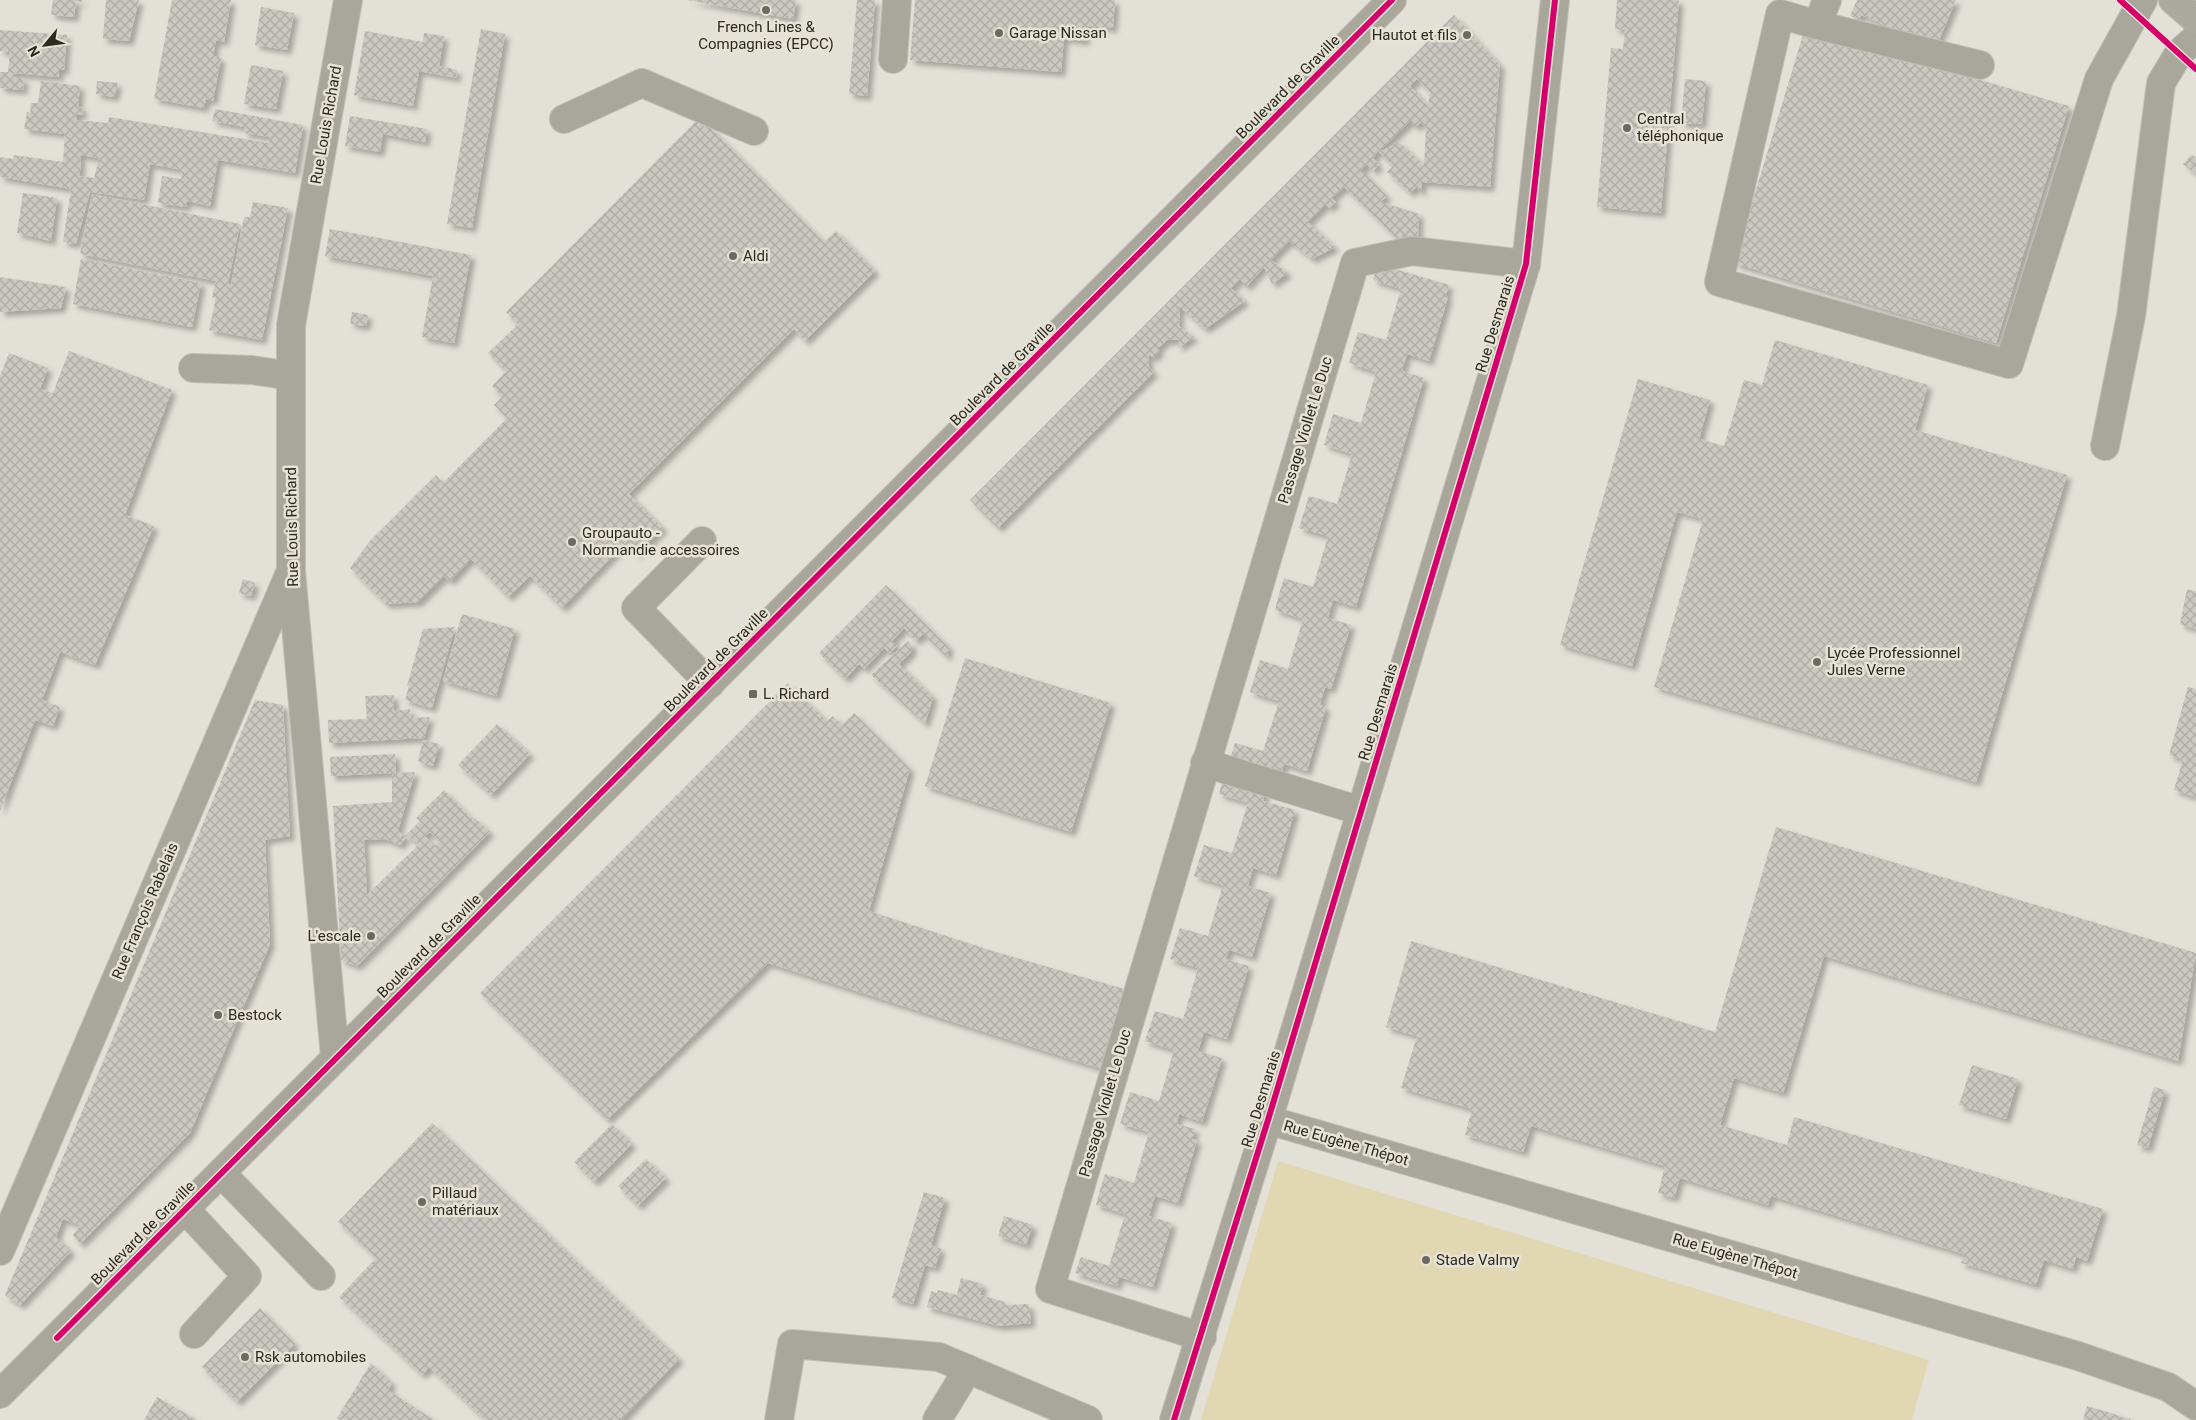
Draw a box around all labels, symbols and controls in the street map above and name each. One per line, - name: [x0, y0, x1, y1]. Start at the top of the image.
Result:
- marker: French Lines & Compagnies (EPCC): [760, 4, 772, 16]
- place label: French Lines & Compagnies (EPCC): [698, 18, 834, 53]
- north arrow: [20, 20, 70, 70]
- place label: Garage Nissan: [1009, 24, 1107, 42]
- place label: Hautot et fils: [1372, 26, 1457, 44]
- marker: Garage Nissan: [993, 27, 1005, 39]
- marker: Hautot et fils: [1461, 29, 1473, 41]
- street label: Boulevard de Graville: [1232, 31, 1344, 143]
- text: N: [24, 43, 43, 60]
- street label: Rue Louis Richard: [307, 64, 345, 186]
- place label: Central téléphonique: [1637, 110, 1723, 145]
- marker: Central téléphonique: [1621, 122, 1633, 134]
- place label: Aldi: [743, 247, 769, 265]
- marker: Aldi: [727, 250, 739, 262]
- street label: Rue Desmarais: [1472, 273, 1518, 375]
- street label: Boulevard de Graville: [946, 318, 1058, 430]
- street label: Passage Viollet Le Duc: [1274, 354, 1336, 506]
- street label: Rue Louis Richard: [282, 467, 302, 587]
- place label: Groupauto - Normandie accessoires: [582, 524, 740, 559]
- marker: Groupauto - Normandie accessoires: [566, 536, 578, 548]
- street label: Boulevard de Graville: [660, 604, 772, 716]
- place label: Lycée Professionnel Jules Verne: [1827, 644, 1960, 679]
- marker: Lycée Professionnel Jules Verne: [1811, 656, 1823, 668]
- street label: Rue Desmarais: [1355, 661, 1401, 763]
- place label: L. Richard: [763, 685, 829, 703]
- marker: L. Richard: [747, 688, 759, 700]
- street label: Rue François Rabelais: [108, 840, 182, 982]
- street label: Boulevard de Graville: [373, 890, 485, 1002]
- place label: L'escale: [307, 927, 361, 945]
- marker: L'escale: [365, 930, 377, 942]
- place label: Bestock: [228, 1006, 282, 1024]
- marker: Bestock: [212, 1009, 224, 1021]
- street label: Passage Viollet Le Duc: [1075, 1027, 1135, 1179]
- street label: Rue Desmarais: [1238, 1048, 1284, 1150]
- street label: Rue Eugène Thépot: [1282, 1117, 1411, 1169]
- street label: Boulevard de Graville: [87, 1177, 199, 1289]
- place label: Pillaud matériaux: [432, 1184, 499, 1219]
- marker: Pillaud matériaux: [416, 1196, 428, 1208]
- street label: Rue Eugène Thépot: [1671, 1230, 1800, 1282]
- place label: Stade Valmy: [1436, 1251, 1519, 1269]
- marker: Stade Valmy: [1420, 1254, 1432, 1266]
- place label: Rsk automobiles: [255, 1348, 366, 1366]
- marker: Rsk automobiles: [239, 1351, 251, 1363]

